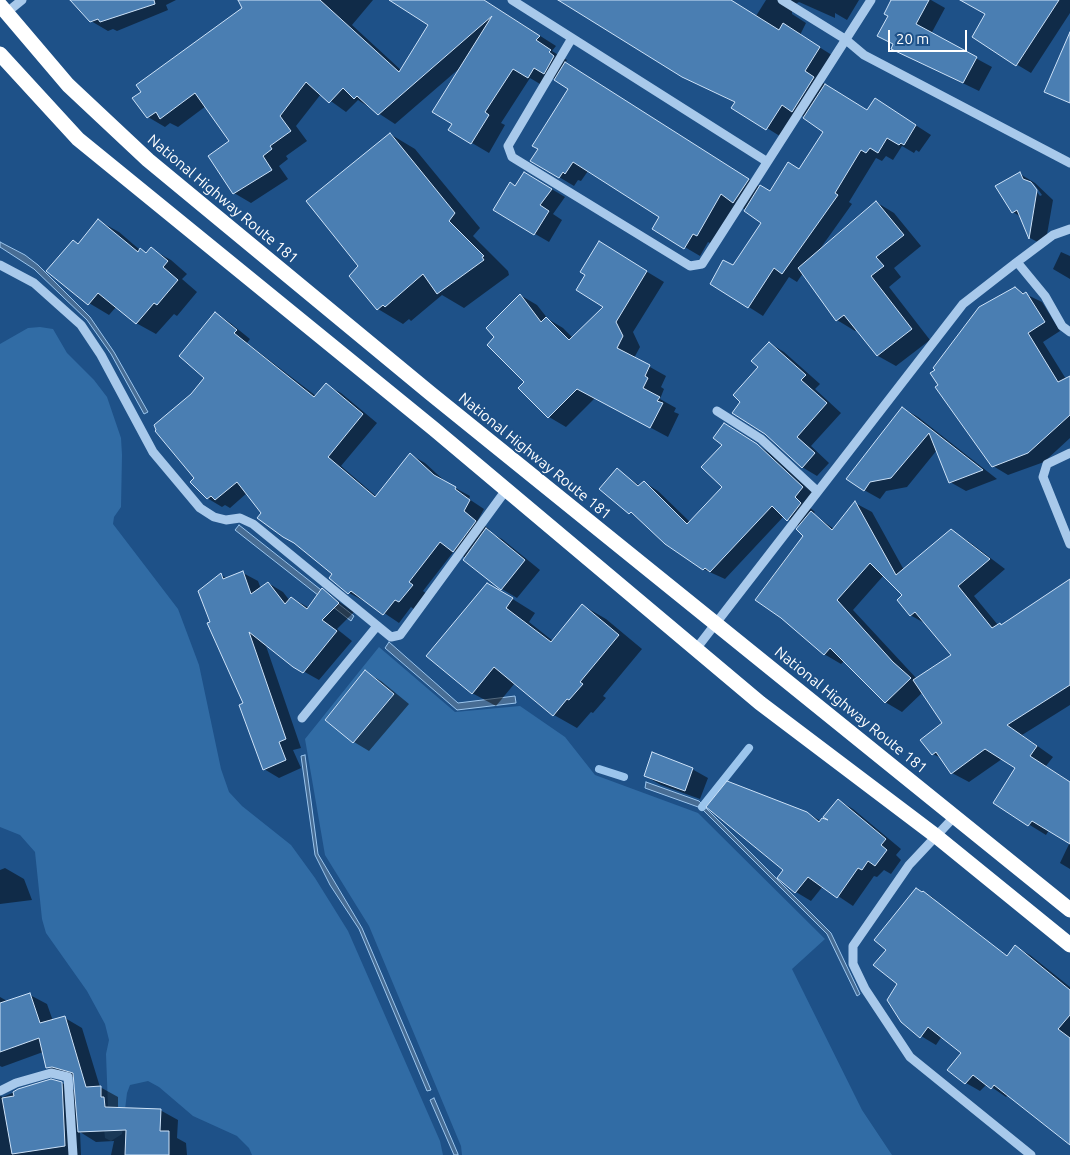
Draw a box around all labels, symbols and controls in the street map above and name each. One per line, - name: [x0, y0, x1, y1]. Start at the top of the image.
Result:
- scale bar: [890, 20, 969, 52]
- text: 20 m: [896, 30, 929, 47]
- street label: National Highway Route 181: [144, 131, 302, 267]
- street label: National Highway Route 181: [455, 389, 615, 523]
- street label: National Highway Route 181: [771, 643, 931, 777]

